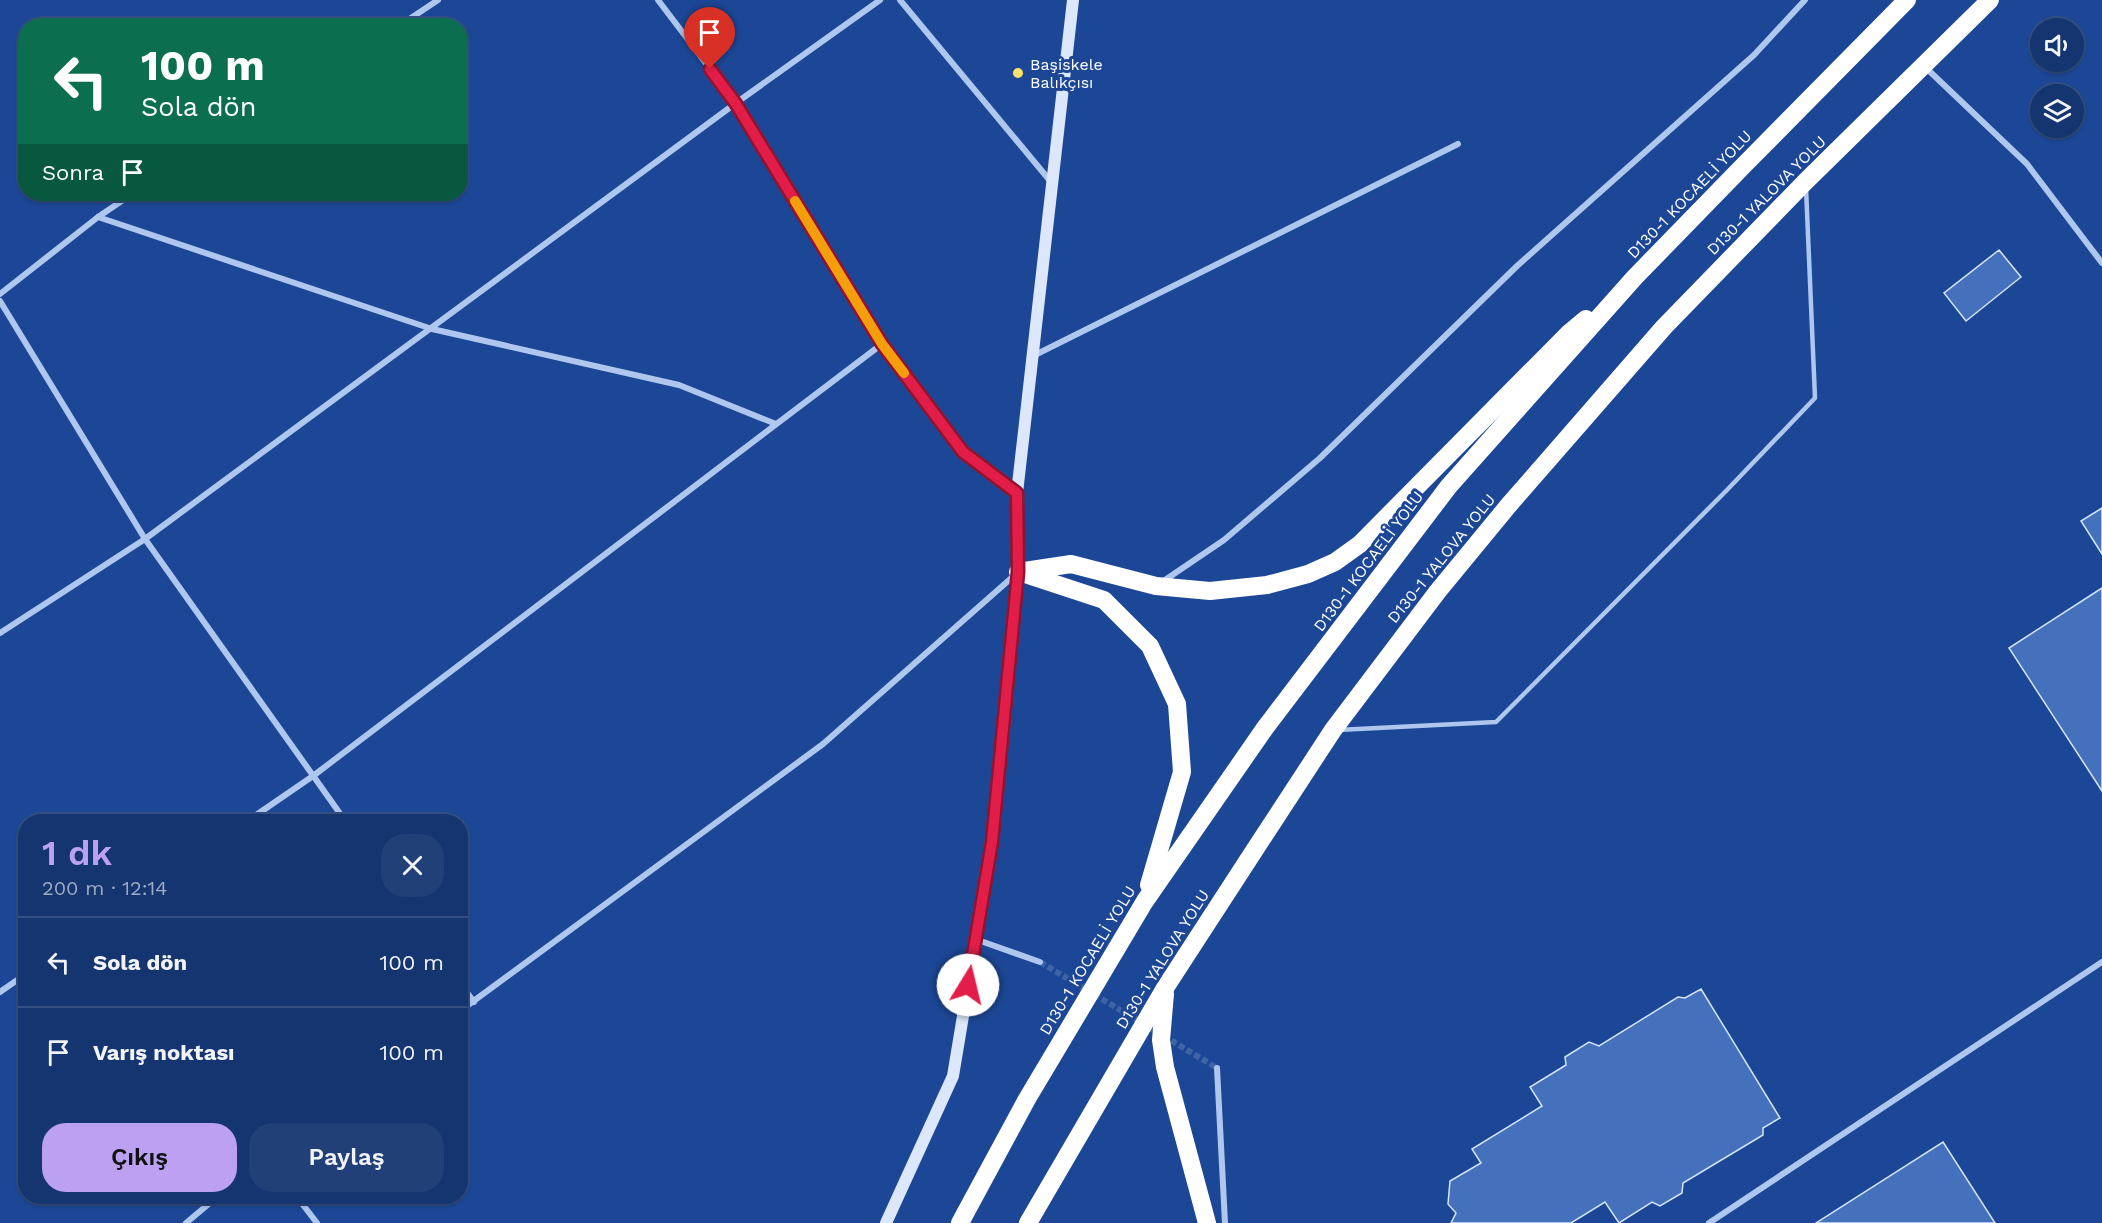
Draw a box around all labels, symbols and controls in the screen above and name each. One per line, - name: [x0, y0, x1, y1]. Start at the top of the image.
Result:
- pin: [684, 7, 735, 69]
- icon: arrive: [693, 16, 726, 49]
- map controls: [2030, 18, 2084, 138]
- button: sound: [2030, 18, 2084, 72]
- text: 100 m: [141, 41, 265, 90]
- icon: left: [42, 42, 120, 120]
- place label: Başiskele Balıkçısı: [1030, 55, 1103, 92]
- marker: Başiskele Balıkçısı: [1011, 66, 1025, 80]
- button: layers: [2030, 84, 2084, 138]
- text: Sola dön: [141, 91, 256, 123]
- street label: D130-1 KOCAELİ YOLU: [1623, 126, 1755, 262]
- street label: D130-1 YALOVA YOLU: [1703, 132, 1830, 259]
- icon: arrive: [116, 156, 149, 189]
- text: Sonra: [42, 160, 104, 185]
- street label: D130-1 KOCAELİ YOLU: [1310, 487, 1427, 635]
- street label: D130-1 YALOVA YOLU: [1383, 490, 1499, 627]
- text: 1 dk: [42, 832, 112, 874]
- button: close: [381, 834, 444, 897]
- text: 200 m · 12:14: [42, 876, 168, 900]
- street label: D130-1 KOCAELİ YOLU: [1035, 882, 1139, 1038]
- street label: D130-1 YALOVA YOLU: [1112, 886, 1213, 1032]
- icon: left: [42, 946, 75, 979]
- text: Sola dön: [93, 950, 187, 975]
- text: 100 m: [380, 950, 444, 975]
- position arrow: [936, 953, 1000, 1017]
- icon: arrive: [42, 1036, 75, 1069]
- text: Varış noktası: [93, 1040, 235, 1065]
- text: 100 m: [380, 1040, 444, 1065]
- button: Çıkış: [42, 1123, 237, 1192]
- button: Paylaş: [249, 1123, 444, 1192]

